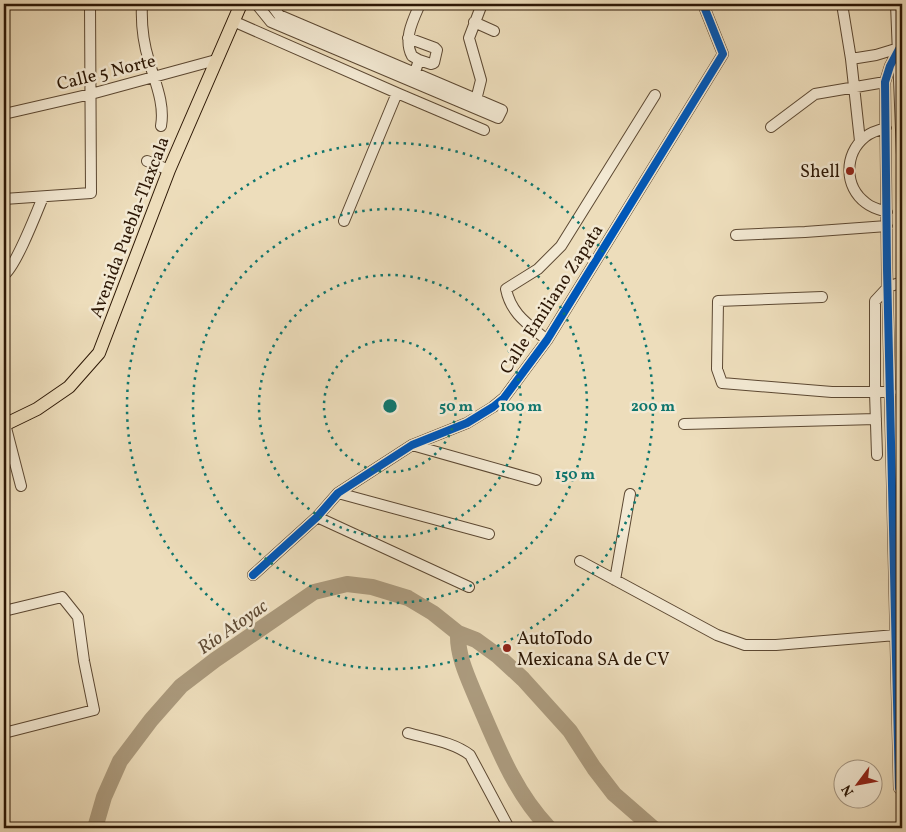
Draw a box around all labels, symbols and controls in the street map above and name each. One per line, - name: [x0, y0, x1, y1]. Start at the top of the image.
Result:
- street label: Calle 5 Norte: [54, 49, 158, 98]
- street label: Avenida Puebla-Tlaxcala: [84, 133, 177, 322]
- place label: Shell: [800, 160, 840, 185]
- marker: Shell: [844, 165, 856, 177]
- street label: Calle Emiliano Zapata: [494, 220, 610, 380]
- centre of rings: [381, 397, 399, 415]
- text: 50 m: [439, 397, 473, 418]
- text: 100 m: [500, 397, 543, 418]
- text: 200 m: [631, 397, 675, 418]
- text: 150 m: [555, 465, 595, 486]
- water label: Río Atoyac: [193, 594, 274, 661]
- place label: AutoTodo Mexicana SA de CV: [517, 627, 670, 673]
- marker: AutoTodo Mexicana SA de CV: [501, 642, 513, 654]
- north arrow: [834, 760, 884, 810]
- text: N: [837, 781, 859, 799]

